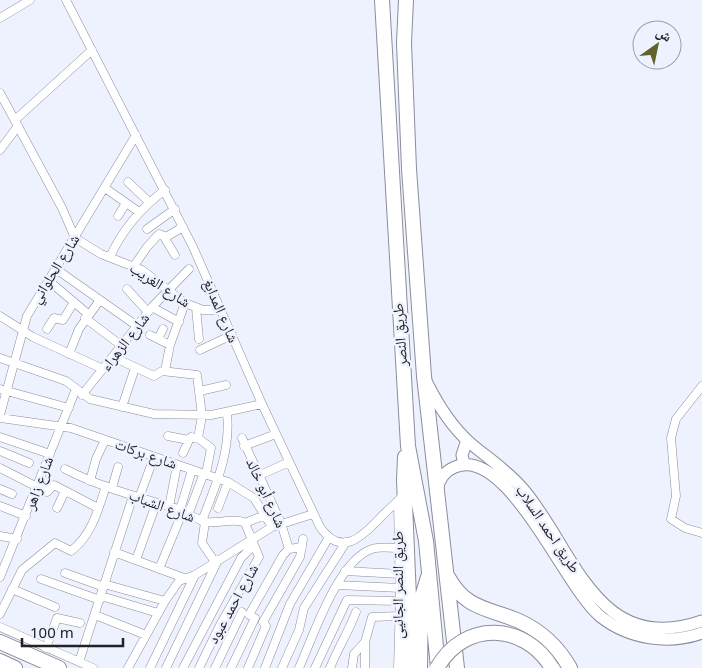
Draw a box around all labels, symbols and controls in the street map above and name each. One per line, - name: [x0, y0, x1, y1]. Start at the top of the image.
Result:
- north arrow: [632, 20, 682, 70]
- text: ش: [653, 22, 676, 46]
- street label: شارع الحلواني: [25, 230, 86, 308]
- street label: شارع الغريب: [126, 257, 195, 312]
- street label: شارع المدابغ: [199, 276, 244, 346]
- street label: طريق النصر: [387, 303, 412, 368]
- street label: شارع الزهراء: [95, 308, 154, 375]
- street label: شارع بركات: [112, 433, 180, 474]
- street label: شارع زاهر: [18, 453, 58, 513]
- street label: شارع أبو خالد: [241, 455, 292, 531]
- street label: طريق احمد السلاب: [511, 480, 586, 577]
- street label: شارع الشباب: [126, 484, 198, 527]
- street label: طريق النصر الجانيى: [387, 531, 408, 639]
- street label: شارع احمد عبود: [202, 560, 263, 647]
- scale bar: [22, 616, 124, 648]
- text: 100 m: [30, 622, 74, 642]

